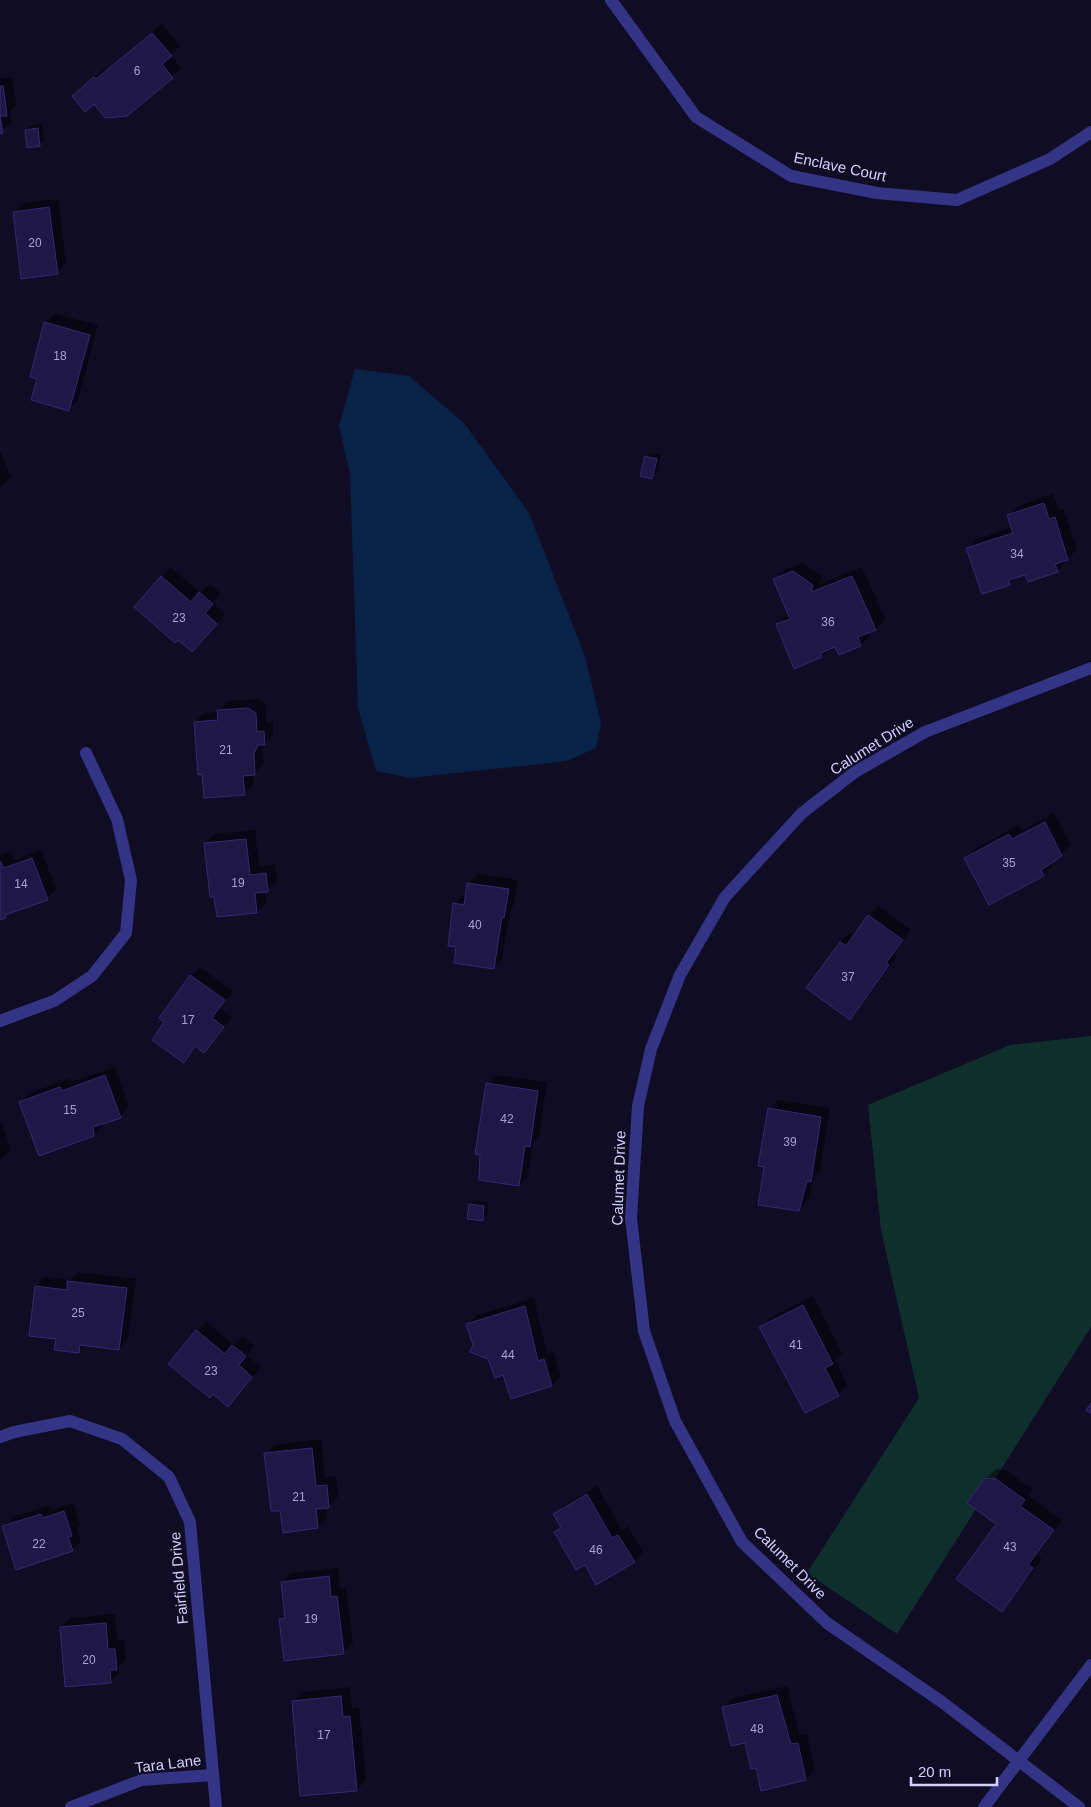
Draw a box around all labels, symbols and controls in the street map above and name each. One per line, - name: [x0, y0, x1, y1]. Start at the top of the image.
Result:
- house number: 6: [134, 64, 141, 78]
- street label: Enclave Court: [792, 148, 889, 185]
- house number: 20: [28, 236, 42, 250]
- house number: 18: [53, 349, 67, 363]
- house number: 34: [1010, 547, 1024, 561]
- house number: 23: [172, 611, 186, 625]
- house number: 36: [821, 615, 835, 629]
- street label: Calumet Drive: [827, 713, 917, 778]
- house number: 21: [219, 743, 233, 757]
- house number: 35: [1002, 856, 1016, 870]
- house number: 19: [231, 876, 245, 890]
- house number: 14: [14, 877, 28, 891]
- house number: 40: [468, 918, 482, 932]
- house number: 37: [841, 970, 855, 984]
- house number: 17: [181, 1013, 195, 1027]
- house number: 15: [63, 1103, 77, 1117]
- house number: 42: [500, 1112, 514, 1126]
- street label: Calumet Drive: [608, 1130, 629, 1226]
- house number: 39: [783, 1135, 797, 1149]
- house number: 25: [71, 1306, 85, 1320]
- house number: 41: [789, 1338, 803, 1352]
- house number: 44: [501, 1348, 515, 1362]
- house number: 23: [204, 1364, 218, 1378]
- house number: 21: [292, 1490, 306, 1504]
- street label: Calumet Drive: [751, 1523, 830, 1602]
- street label: Fairfield Drive: [166, 1531, 191, 1625]
- house number: 22: [32, 1537, 46, 1551]
- house number: 43: [1003, 1540, 1017, 1554]
- house number: 46: [589, 1543, 603, 1557]
- house number: 19: [304, 1612, 318, 1626]
- house number: 20: [82, 1653, 96, 1667]
- house number: 48: [750, 1722, 764, 1736]
- house number: 17: [317, 1728, 331, 1742]
- street label: Tara Lane: [134, 1751, 202, 1776]
- scale bar: [911, 1754, 997, 1786]
- text: 20 m: [918, 1763, 951, 1780]

